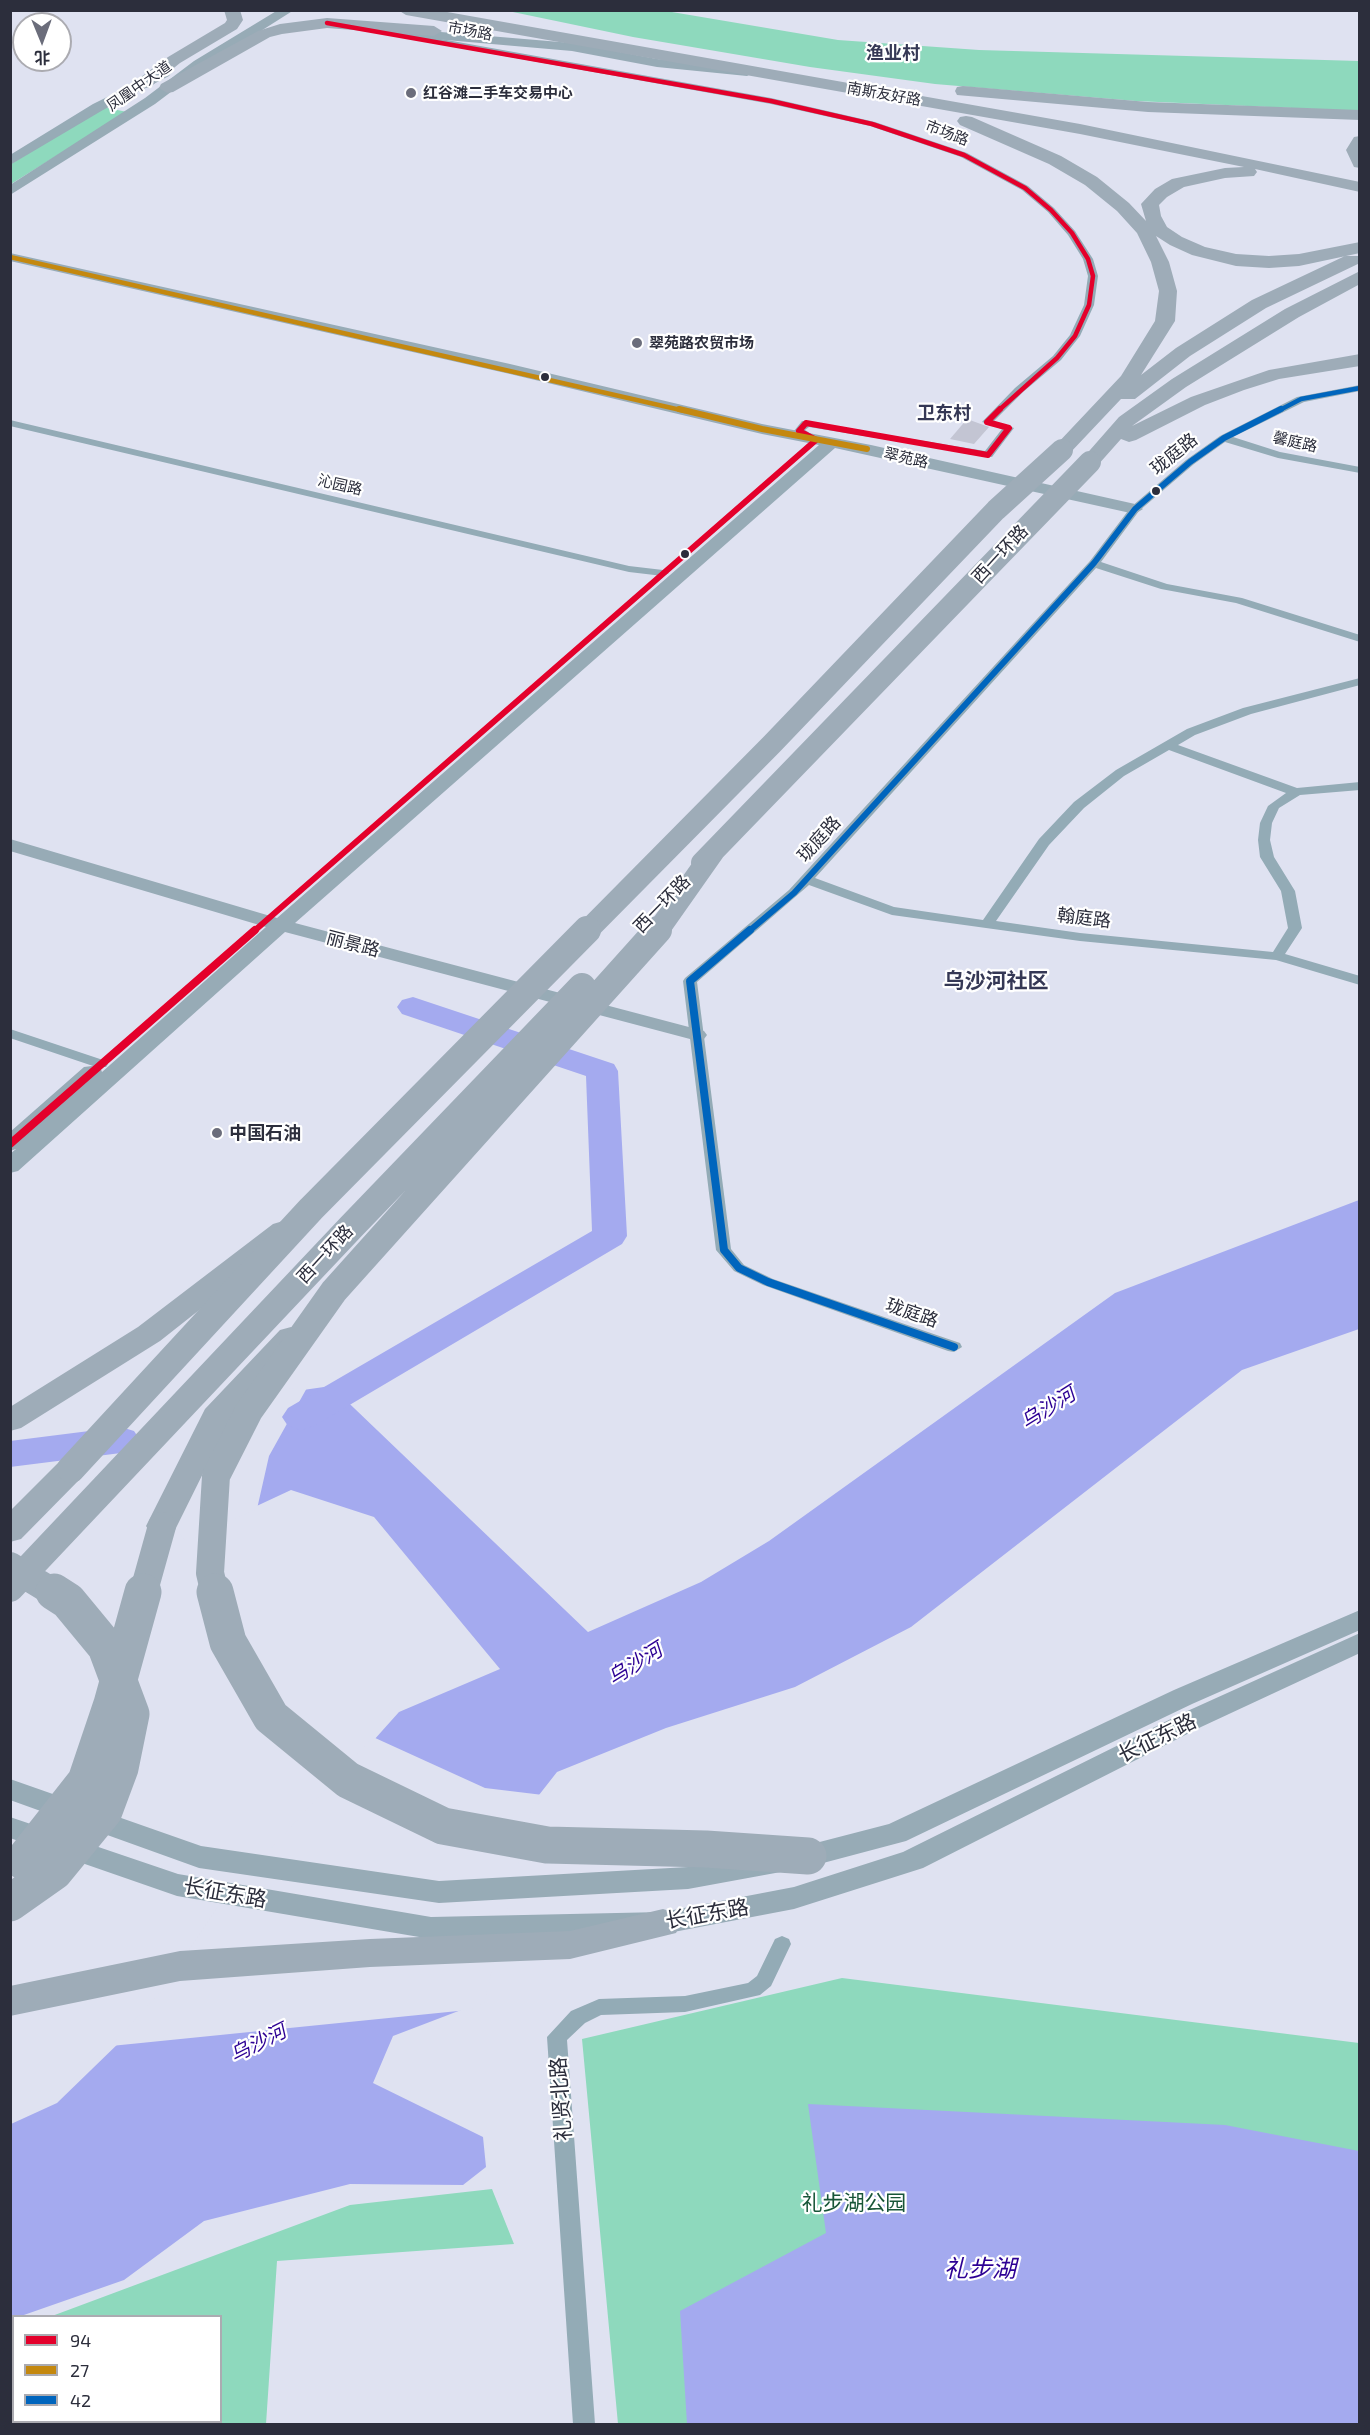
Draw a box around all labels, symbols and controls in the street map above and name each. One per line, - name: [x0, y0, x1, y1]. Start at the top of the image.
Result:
- north arrow: [12, 12, 72, 72]
- street label: 市场路: [446, 18, 494, 44]
- district label: 渔业村: [866, 42, 920, 64]
- text: 北: [34, 49, 50, 68]
- street label: 凤凰中大道: [103, 57, 175, 115]
- street label: 南斯友好路: [846, 79, 922, 109]
- place label: 红谷滩二手车交易中心: [423, 84, 573, 102]
- marker: 红谷滩二手车交易中心: [404, 86, 418, 100]
- street label: 市场路: [923, 117, 971, 149]
- place label: 翠苑路农贸市场: [649, 334, 754, 352]
- marker: 翠苑路农贸市场: [630, 336, 644, 350]
- unlabelled marker: [539, 371, 551, 383]
- district label: 卫东村: [917, 402, 971, 424]
- street label: 馨庭路: [1271, 428, 1319, 456]
- street label: 珑庭路: [1146, 429, 1202, 479]
- street label: 翠苑路: [882, 444, 930, 472]
- street label: 沁园路: [316, 471, 364, 499]
- unlabelled marker: [1150, 485, 1162, 497]
- street label: 西一环路: [968, 520, 1032, 588]
- unlabelled marker: [679, 548, 691, 560]
- street label: 珑庭路: [793, 812, 845, 866]
- street label: 西一环路: [629, 871, 695, 937]
- street label: 翰庭路: [1056, 904, 1112, 932]
- street label: 丽景路: [324, 927, 382, 961]
- district label: 乌沙河社区: [944, 968, 1048, 994]
- place label: 中国石油: [229, 1122, 301, 1144]
- marker: 中国石油: [210, 1126, 224, 1140]
- street label: 西一环路: [293, 1220, 357, 1288]
- street label: 珑庭路: [883, 1294, 941, 1332]
- water label: 乌沙河: [1016, 1382, 1080, 1434]
- water label: 乌沙河: [603, 1638, 667, 1690]
- street label: 长征东路: [1114, 1708, 1200, 1768]
- street label: 长征东路: [181, 1873, 269, 1913]
- street label: 长征东路: [663, 1894, 751, 1934]
- water label: 乌沙河: [226, 2019, 290, 2067]
- street label: 礼贤北路: [546, 2056, 576, 2142]
- park label: 礼步湖公园: [802, 2190, 906, 2216]
- water label: 礼步湖: [944, 2255, 1016, 2283]
- legend: [12, 2315, 222, 2423]
- text: 94: [70, 2329, 91, 2351]
- text: 27: [70, 2359, 89, 2381]
- text: 42: [70, 2389, 91, 2411]

